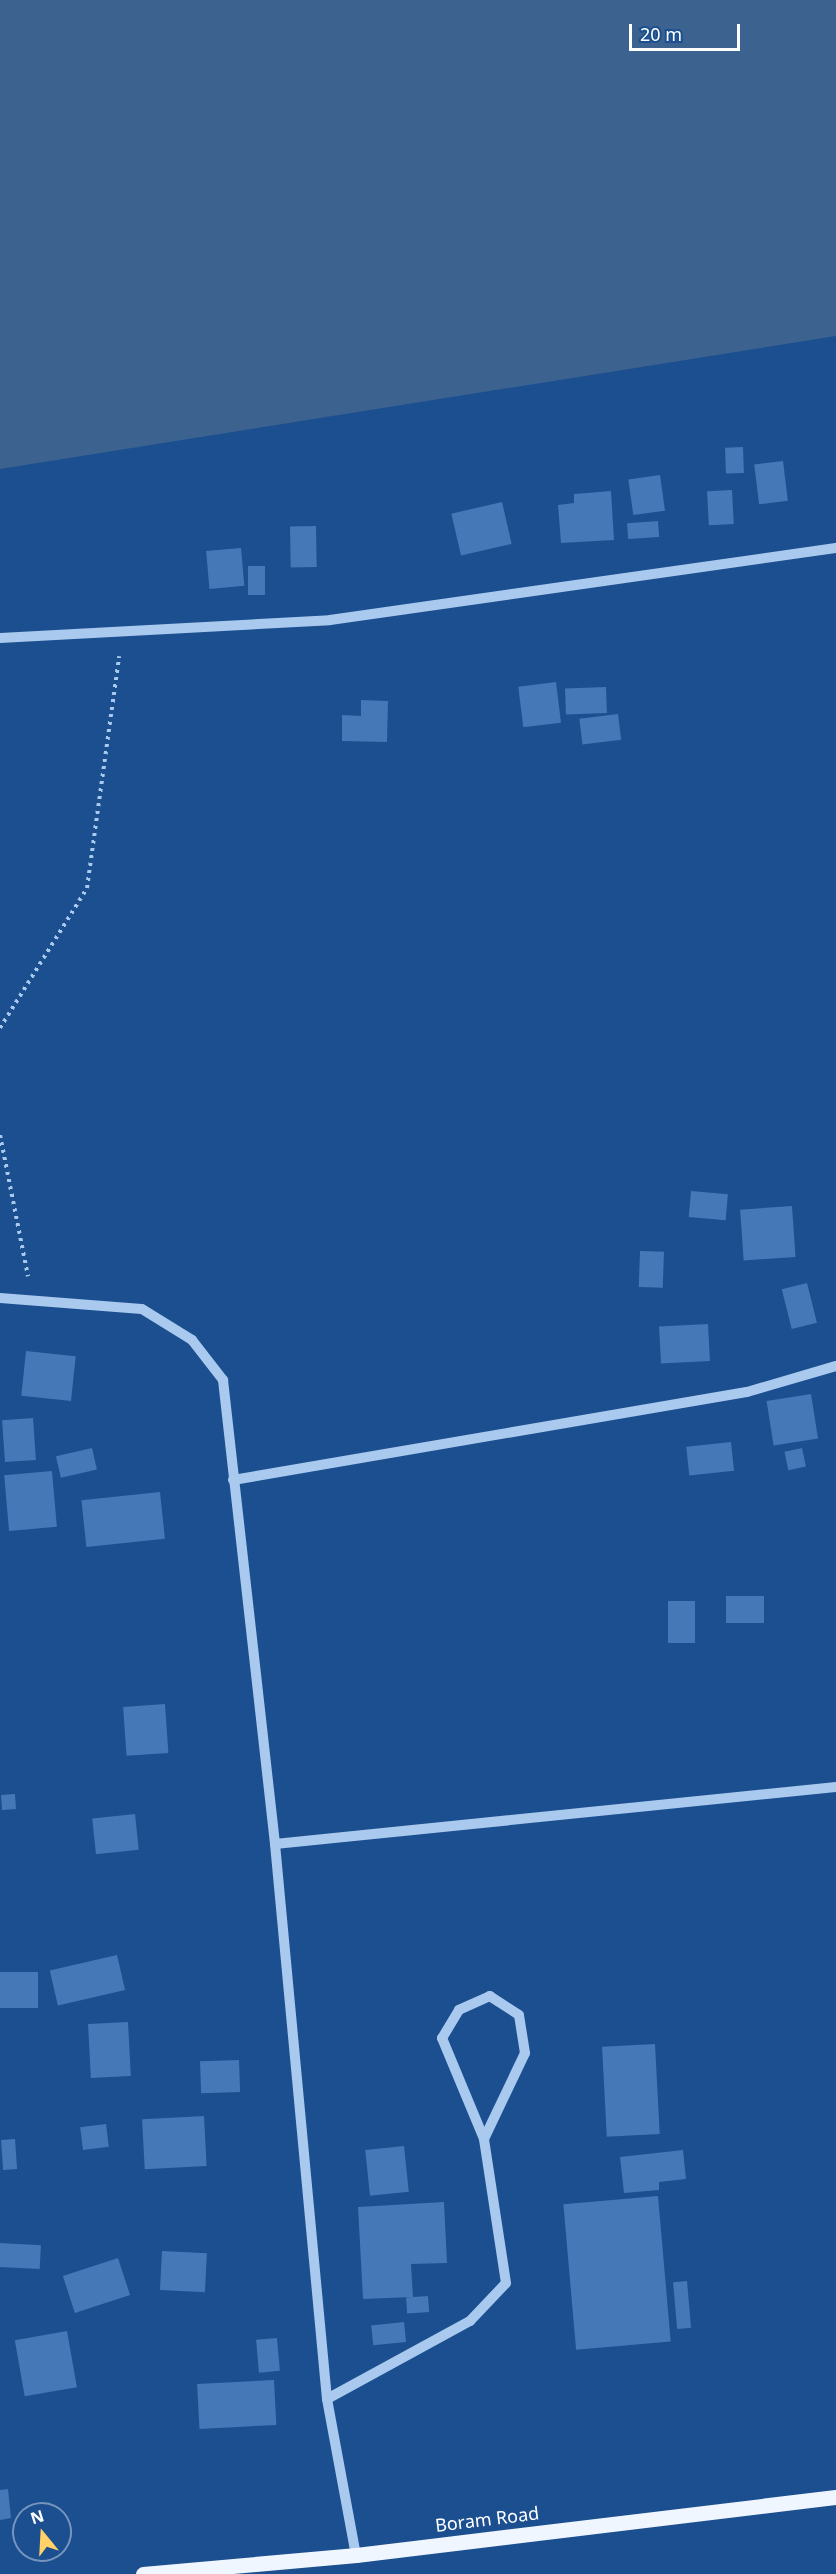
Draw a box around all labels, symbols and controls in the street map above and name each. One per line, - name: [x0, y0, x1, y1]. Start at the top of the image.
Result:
- scale bar: [632, 12, 743, 50]
- text: 20 m: [640, 22, 682, 46]
- north arrow: [12, 2502, 72, 2562]
- street label: Boram Road: [434, 2502, 540, 2536]
- text: N: [27, 2504, 47, 2529]

